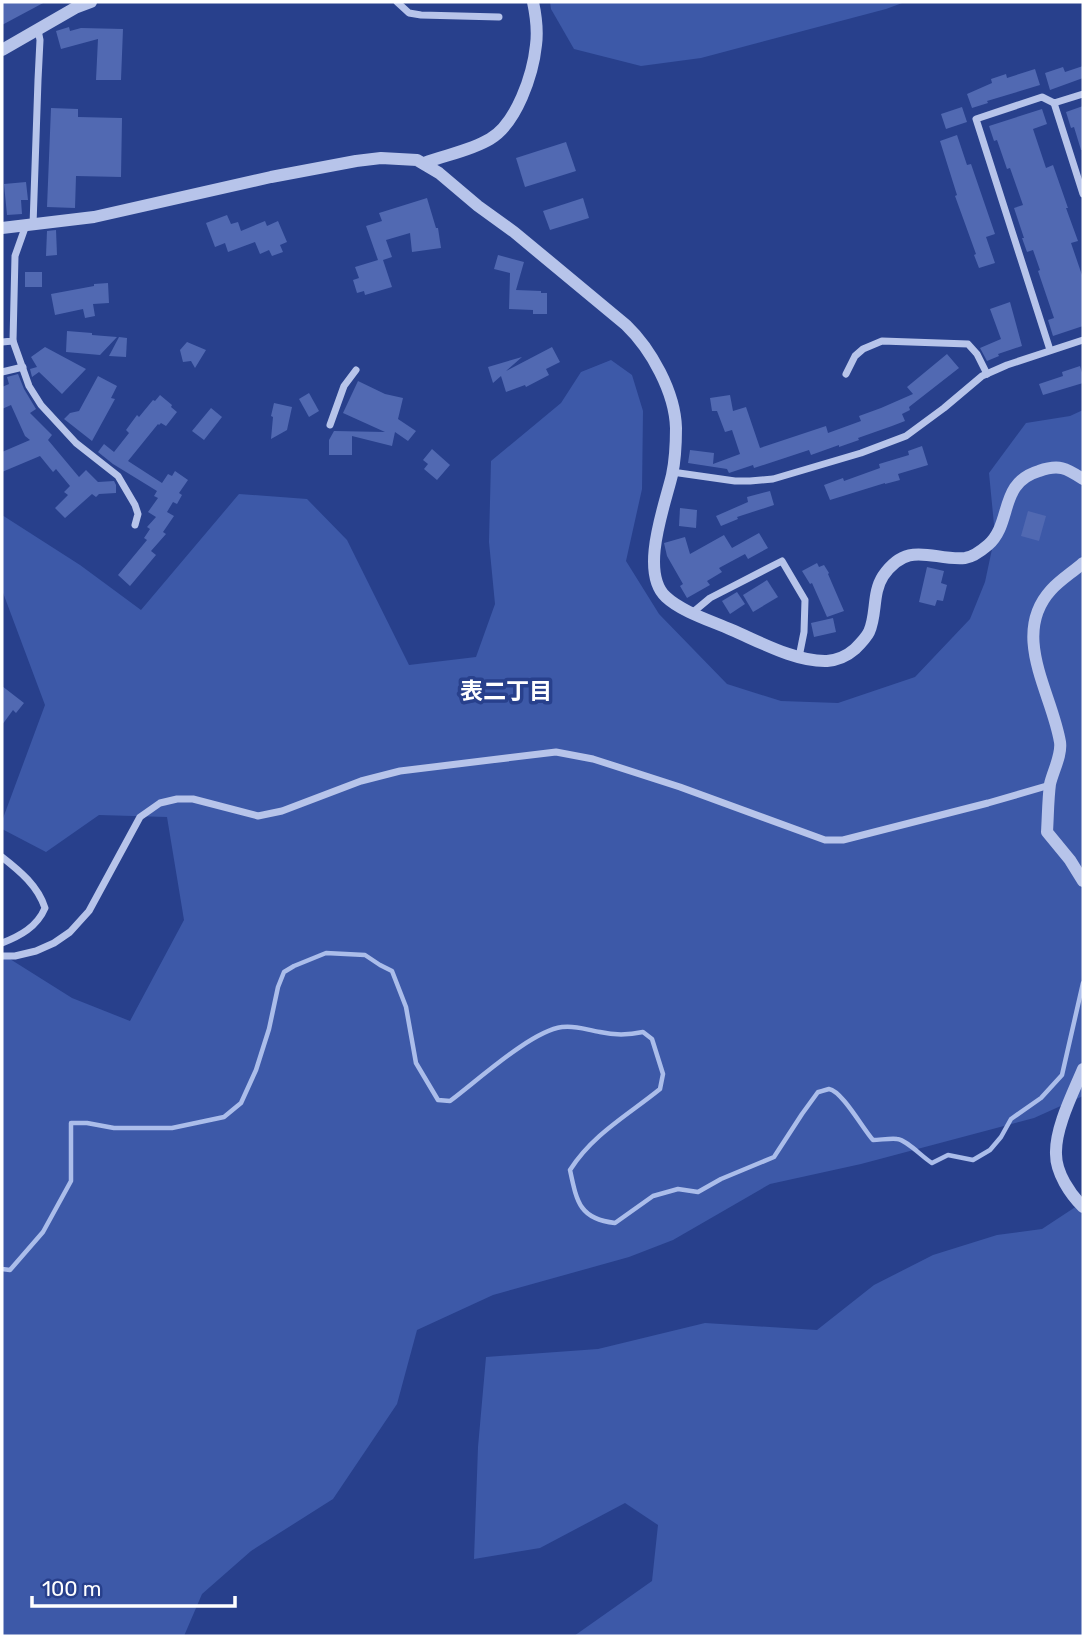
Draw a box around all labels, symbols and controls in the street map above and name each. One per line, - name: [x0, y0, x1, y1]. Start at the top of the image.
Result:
- district label: 表二丁目: [460, 677, 552, 705]
- scale bar: [32, 1564, 234, 1608]
- text: 100 m: [42, 1576, 101, 1601]

